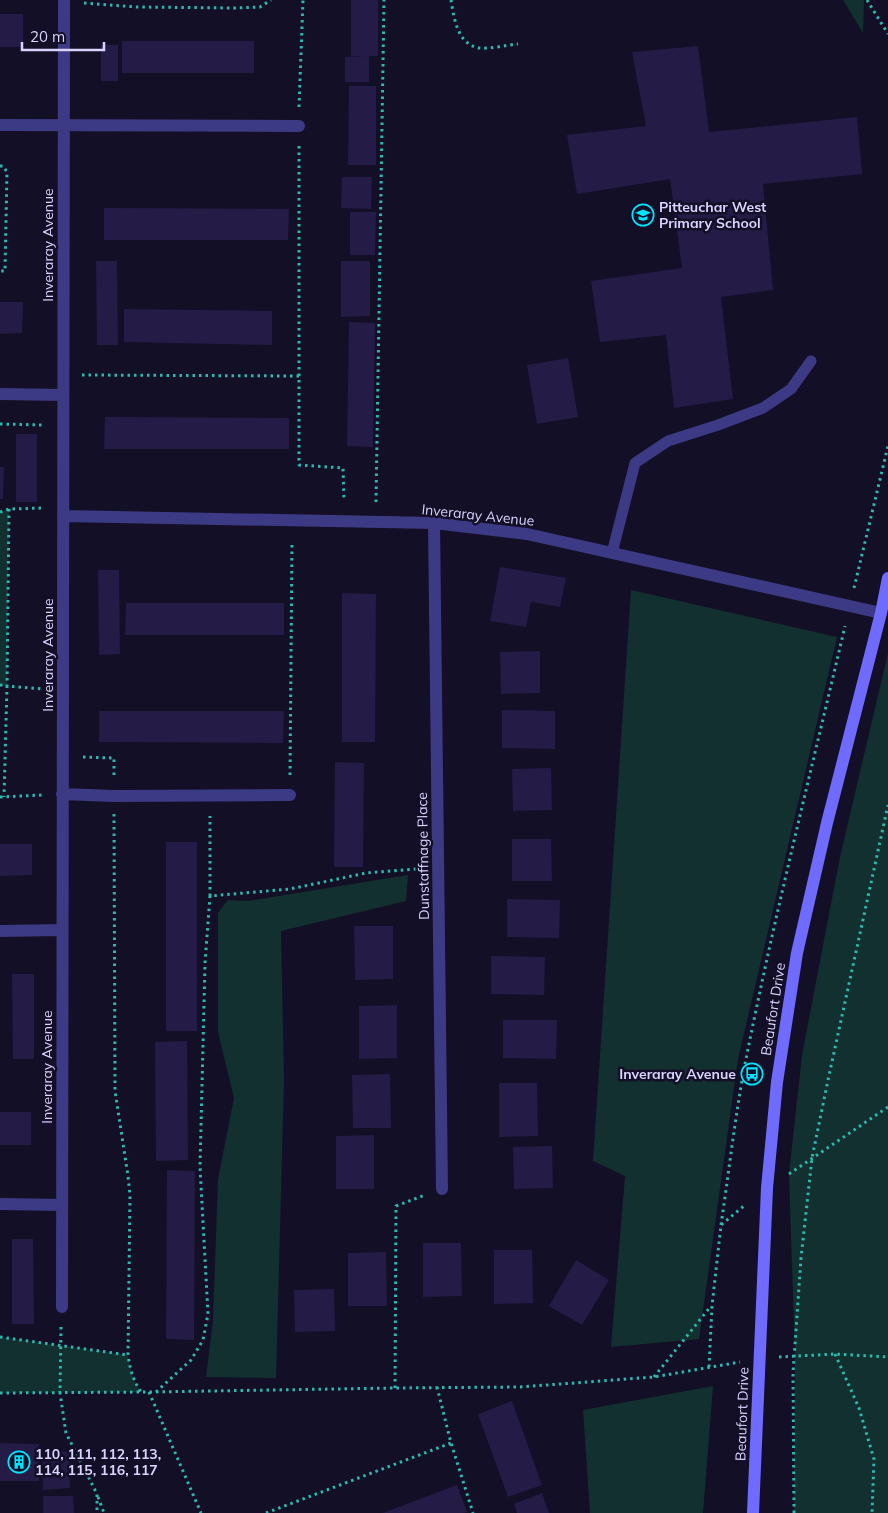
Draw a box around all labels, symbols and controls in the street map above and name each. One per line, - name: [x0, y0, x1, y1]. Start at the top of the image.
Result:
- scale bar: [22, 20, 105, 52]
- text: 20 m: [30, 27, 65, 46]
- street label: Inveraray Avenue: [39, 188, 57, 302]
- place label: Pitteuchar West Primary School: [659, 198, 767, 232]
- school or university icon: Pitteuchar West Primary School: [631, 203, 655, 227]
- street label: Inveraray Avenue: [421, 500, 535, 530]
- street label: Inveraray Avenue: [39, 598, 57, 712]
- street label: Dunstaffnage Place: [413, 792, 433, 920]
- street label: Beaufort Drive: [757, 961, 789, 1057]
- street label: Inveraray Avenue: [38, 1010, 56, 1124]
- bus stop icon: Inveraray Avenue: [740, 1062, 764, 1086]
- place label: Inveraray Avenue: [619, 1065, 736, 1083]
- street label: Beaufort Drive: [731, 1367, 753, 1461]
- place label: 110, 111, 112, 113, 114, 115, 116, 117: [35, 1445, 161, 1479]
- building icon: 110, 111, 112, 113, 114, 115, 116, 117: [7, 1450, 31, 1474]

